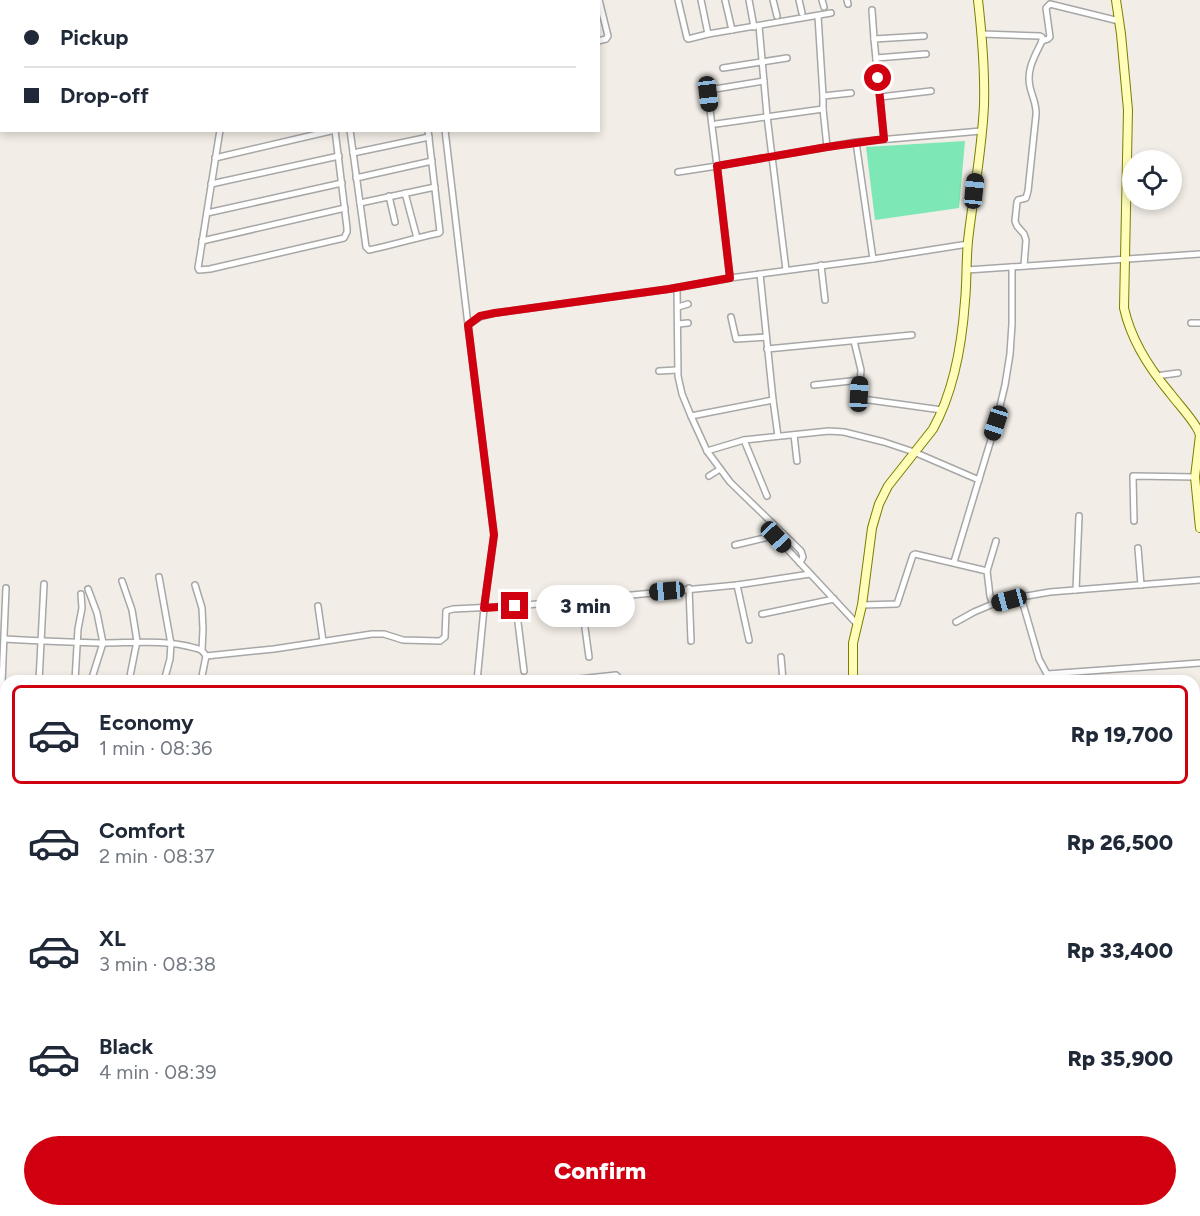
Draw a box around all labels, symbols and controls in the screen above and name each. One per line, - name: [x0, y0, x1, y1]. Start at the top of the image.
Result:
- text: Pickup: [60, 24, 129, 51]
- route start: [864, 64, 891, 91]
- car: [697, 75, 719, 113]
- text: Drop-off: [60, 82, 149, 109]
- map controls: [1122, 150, 1182, 210]
- button: locate: [1122, 150, 1182, 210]
- car: [963, 172, 985, 210]
- car: [849, 376, 869, 412]
- car: [982, 403, 1010, 443]
- car: [757, 518, 795, 556]
- car: [648, 580, 686, 602]
- callout: 3 min: [536, 585, 635, 627]
- car: [989, 587, 1029, 613]
- route end: [501, 592, 528, 619]
- text: 3 min: [560, 594, 611, 618]
- icon: car: [27, 708, 81, 762]
- text: Economy: [99, 709, 194, 736]
- text: Rp 19,700: [1071, 721, 1173, 748]
- text: 1 min · 08:36: [99, 736, 212, 760]
- icon: car: [27, 816, 81, 870]
- text: Comfort: [99, 817, 185, 844]
- text: Rp 26,500: [1067, 829, 1173, 856]
- text: 2 min · 08:37: [99, 844, 215, 868]
- icon: car: [27, 924, 81, 978]
- text: XL: [99, 925, 126, 952]
- text: Rp 33,400: [1067, 937, 1173, 964]
- text: 3 min · 08:38: [99, 952, 216, 976]
- icon: car: [27, 1032, 81, 1086]
- text: Black: [99, 1033, 153, 1060]
- text: Rp 35,900: [1067, 1045, 1173, 1072]
- text: 4 min · 08:39: [99, 1060, 217, 1084]
- button: Confirm: [24, 1136, 1176, 1205]

